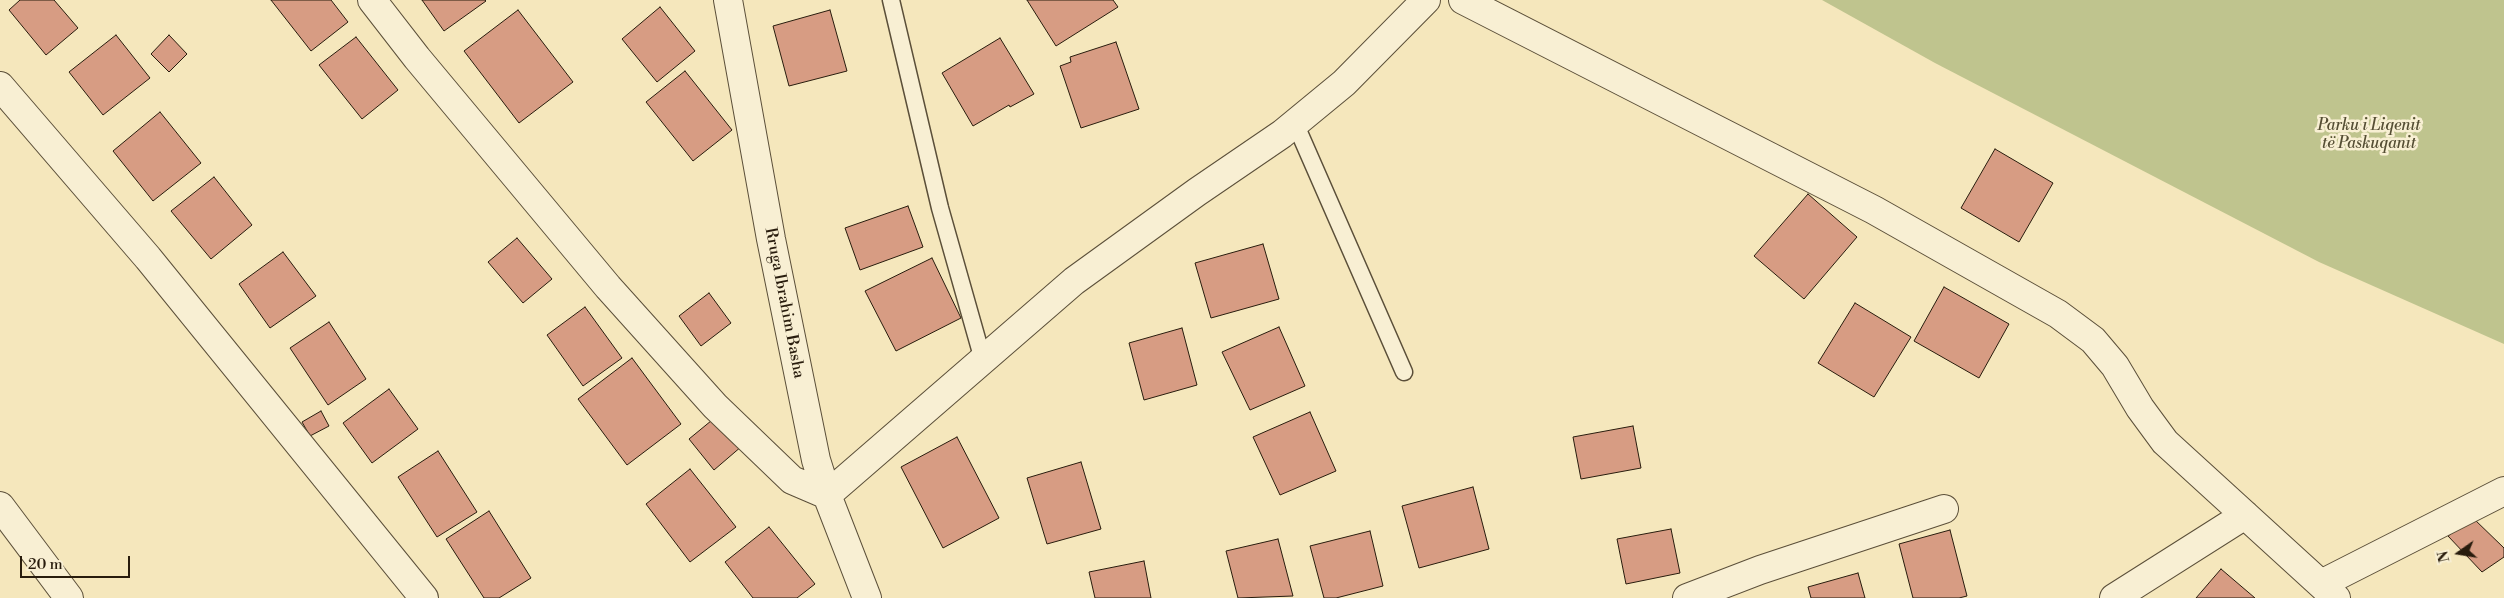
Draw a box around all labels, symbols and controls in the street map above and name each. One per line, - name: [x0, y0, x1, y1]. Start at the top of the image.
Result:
- park label: Parku i Liqenit të Paskuqanit: [2317, 116, 2421, 154]
- street label: Rruga Ibrahim Basha: [760, 226, 808, 380]
- north arrow: [2434, 528, 2484, 578]
- scale bar: [22, 546, 132, 578]
- text: N: [2434, 549, 2454, 564]
- text: 20 m: [28, 555, 63, 574]

